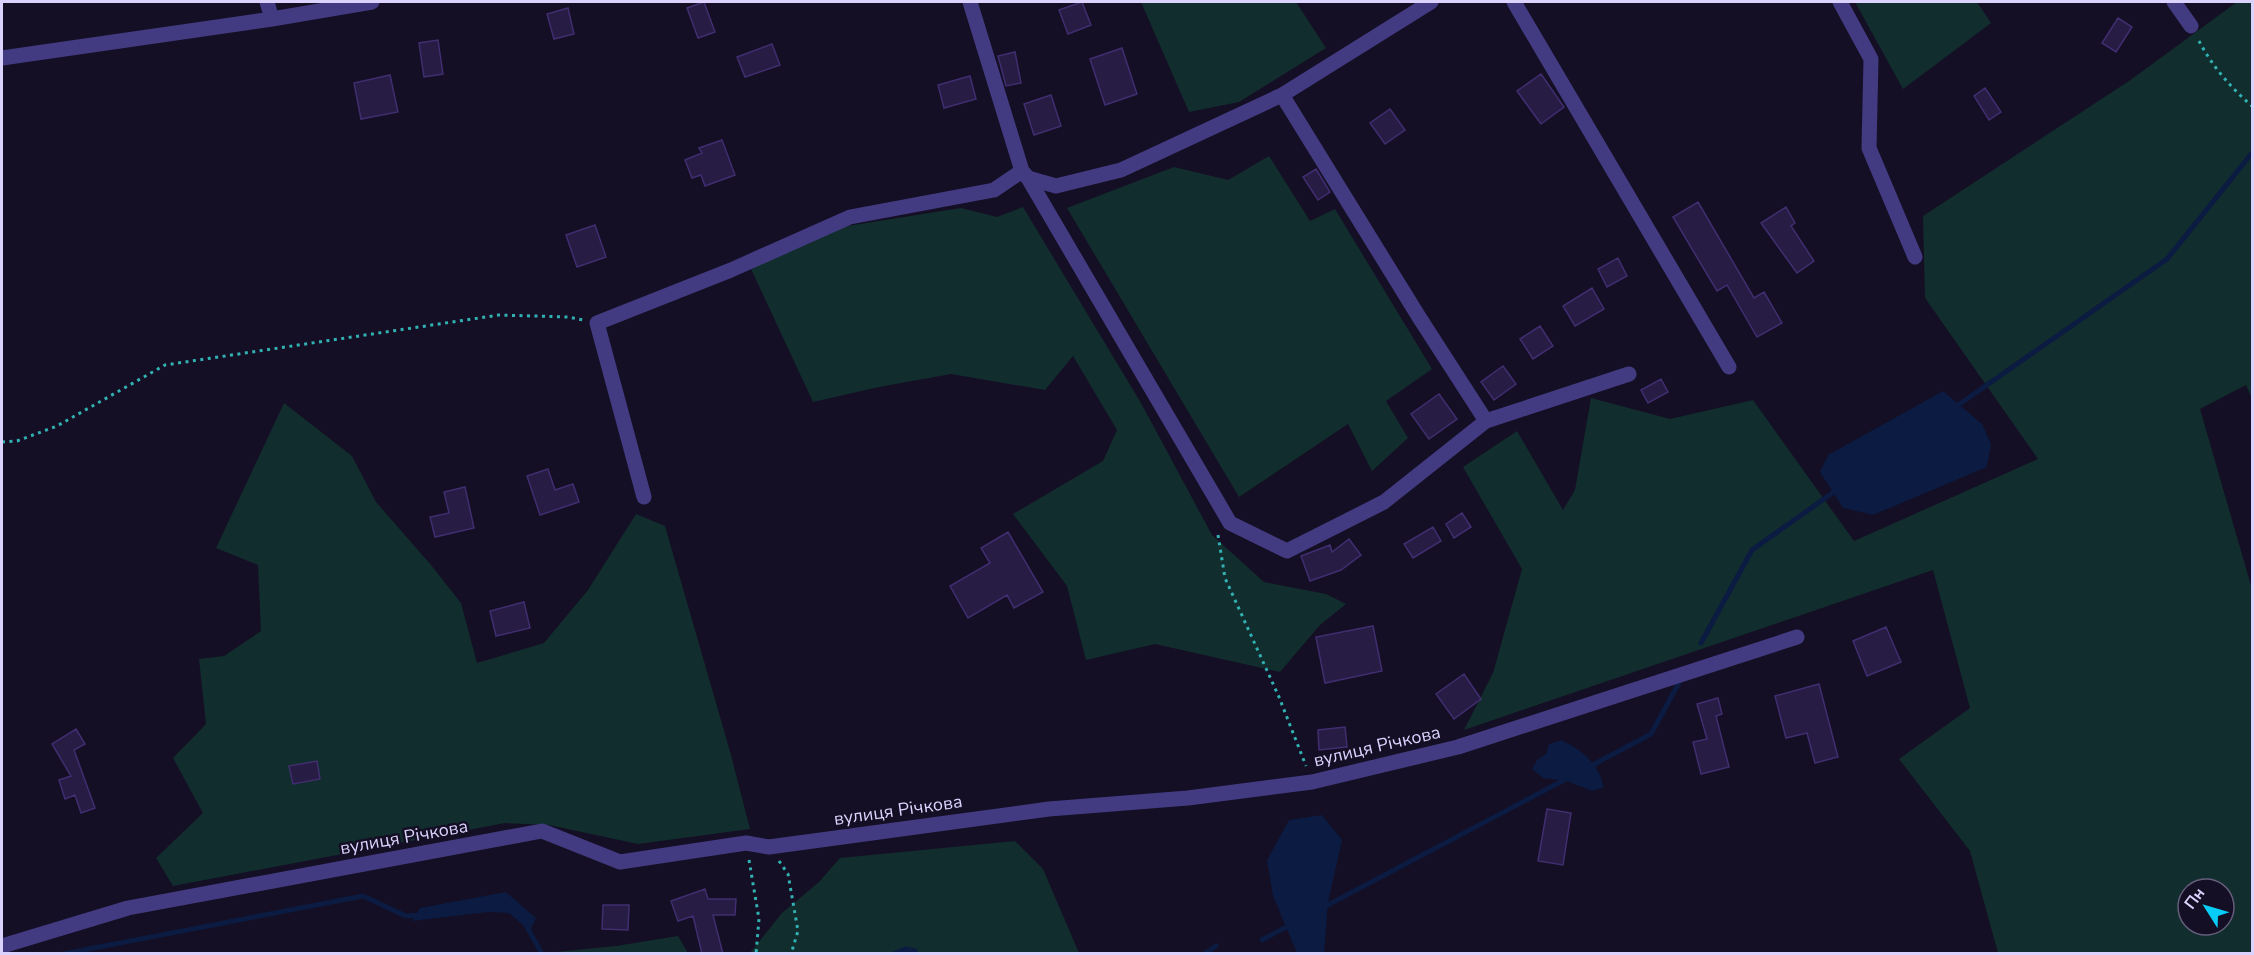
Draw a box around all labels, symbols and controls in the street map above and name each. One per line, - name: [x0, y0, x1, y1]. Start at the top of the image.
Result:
- street label: вулиця Річкова: [1311, 720, 1443, 772]
- street label: вулиця Річкова: [832, 789, 964, 831]
- street label: вулиця Річкова: [338, 814, 470, 860]
- north arrow: [2176, 877, 2236, 937]
- text: Пн: [2179, 883, 2210, 914]

